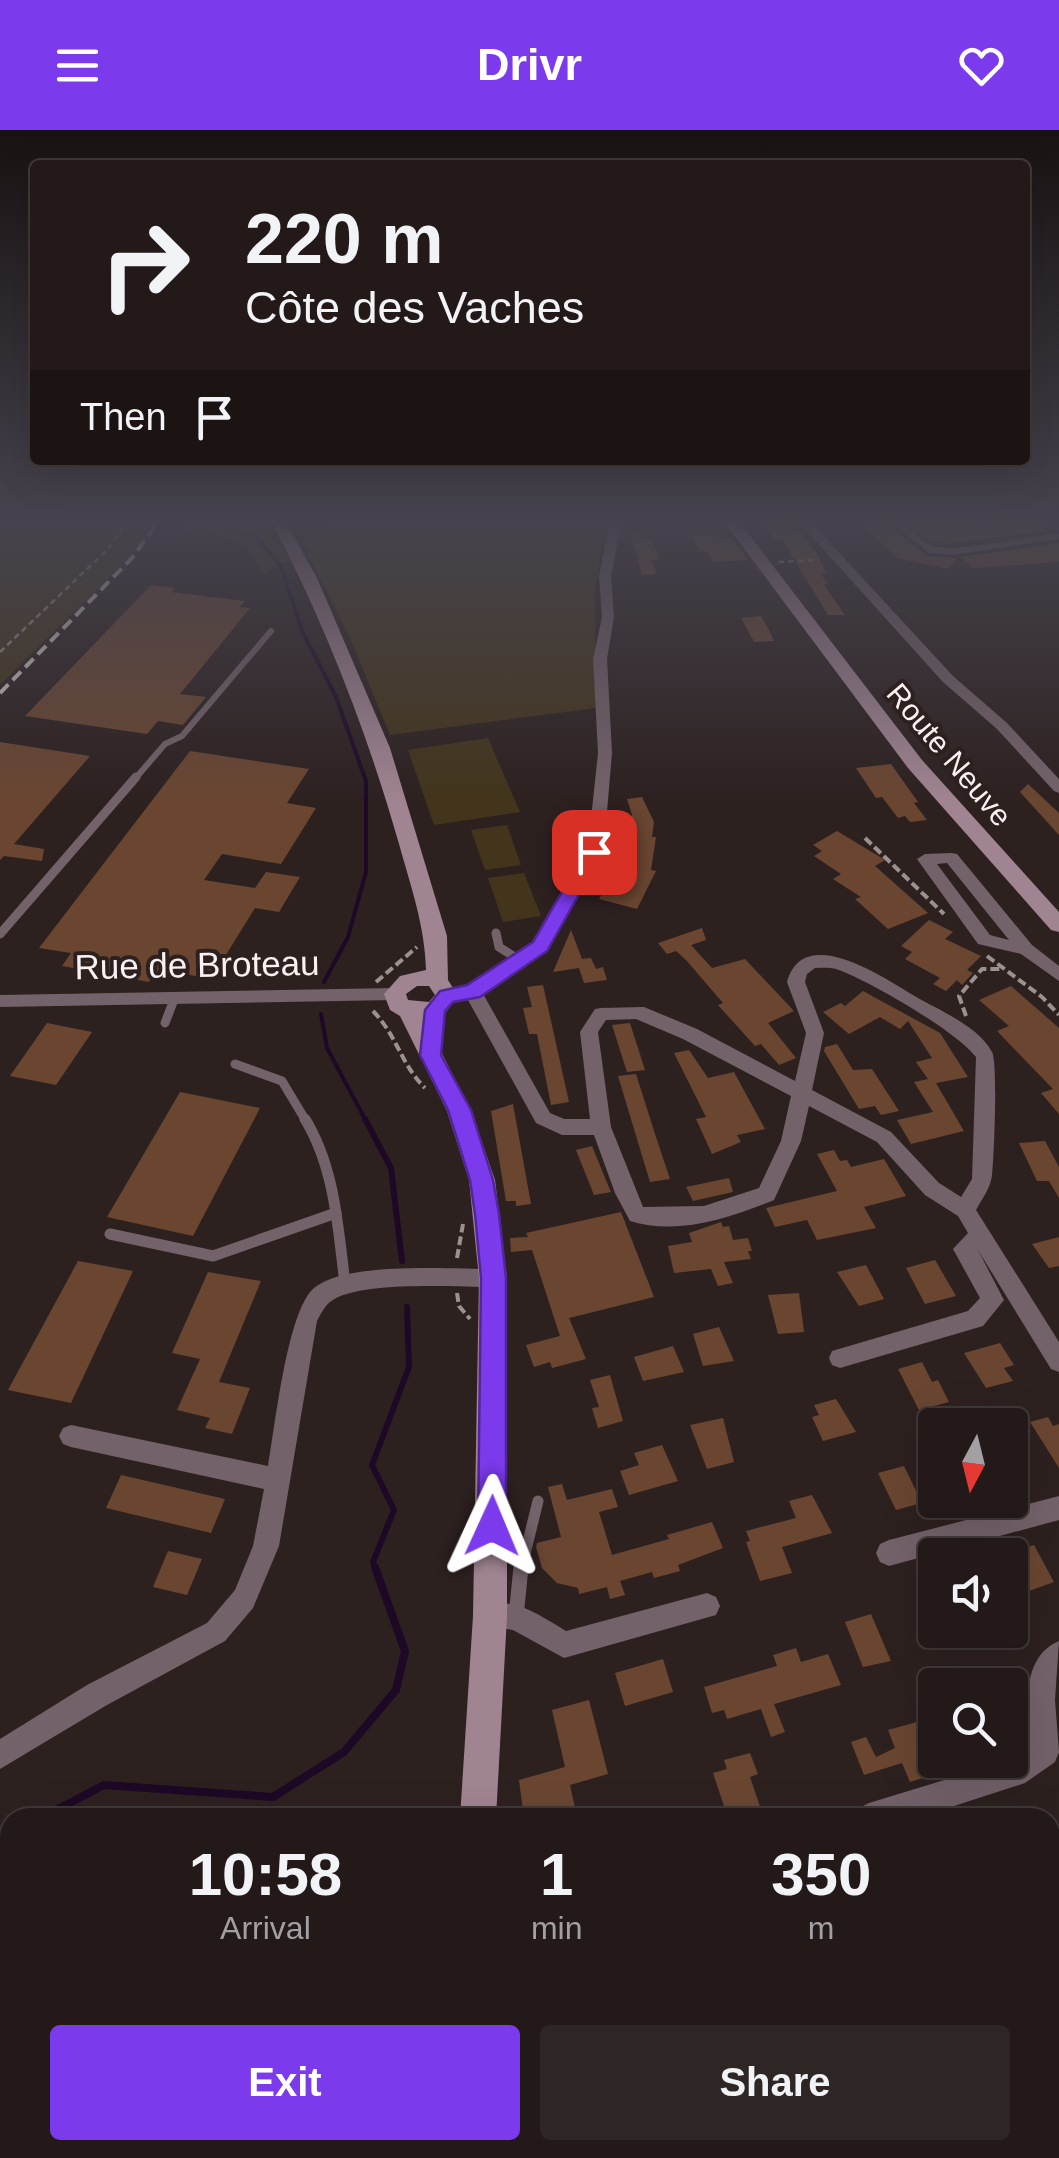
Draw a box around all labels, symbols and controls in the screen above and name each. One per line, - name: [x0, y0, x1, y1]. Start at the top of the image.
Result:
- icon: menu: [50, 38, 105, 93]
- icon: heart: [954, 38, 1009, 93]
- text: Drivr: [477, 39, 582, 90]
- icon: right: [80, 200, 210, 330]
- text: 220 m: [245, 200, 443, 278]
- text: Côte des Vaches: [245, 282, 584, 333]
- icon: arrive: [187, 390, 242, 445]
- text: Then: [80, 396, 167, 438]
- street label: Route Neuve: [880, 677, 1018, 832]
- pin: [552, 810, 637, 895]
- icon: arrive: [567, 825, 622, 880]
- street label: Rue de Broteau: [74, 943, 320, 986]
- north arrow: [918, 1408, 1028, 1518]
- map controls: [918, 1408, 1028, 1778]
- position arrow: [440, 1474, 544, 1578]
- button: sound: [918, 1538, 1028, 1648]
- button: search: [918, 1668, 1028, 1778]
- text: 10:58: [189, 1841, 342, 1908]
- text: 1: [540, 1841, 573, 1908]
- text: 350: [771, 1841, 871, 1908]
- text: Arrival: [220, 1910, 311, 1946]
- text: min: [531, 1910, 582, 1946]
- text: m: [808, 1910, 835, 1946]
- button: Exit: [50, 2025, 520, 2140]
- button: Share: [540, 2025, 1010, 2140]

